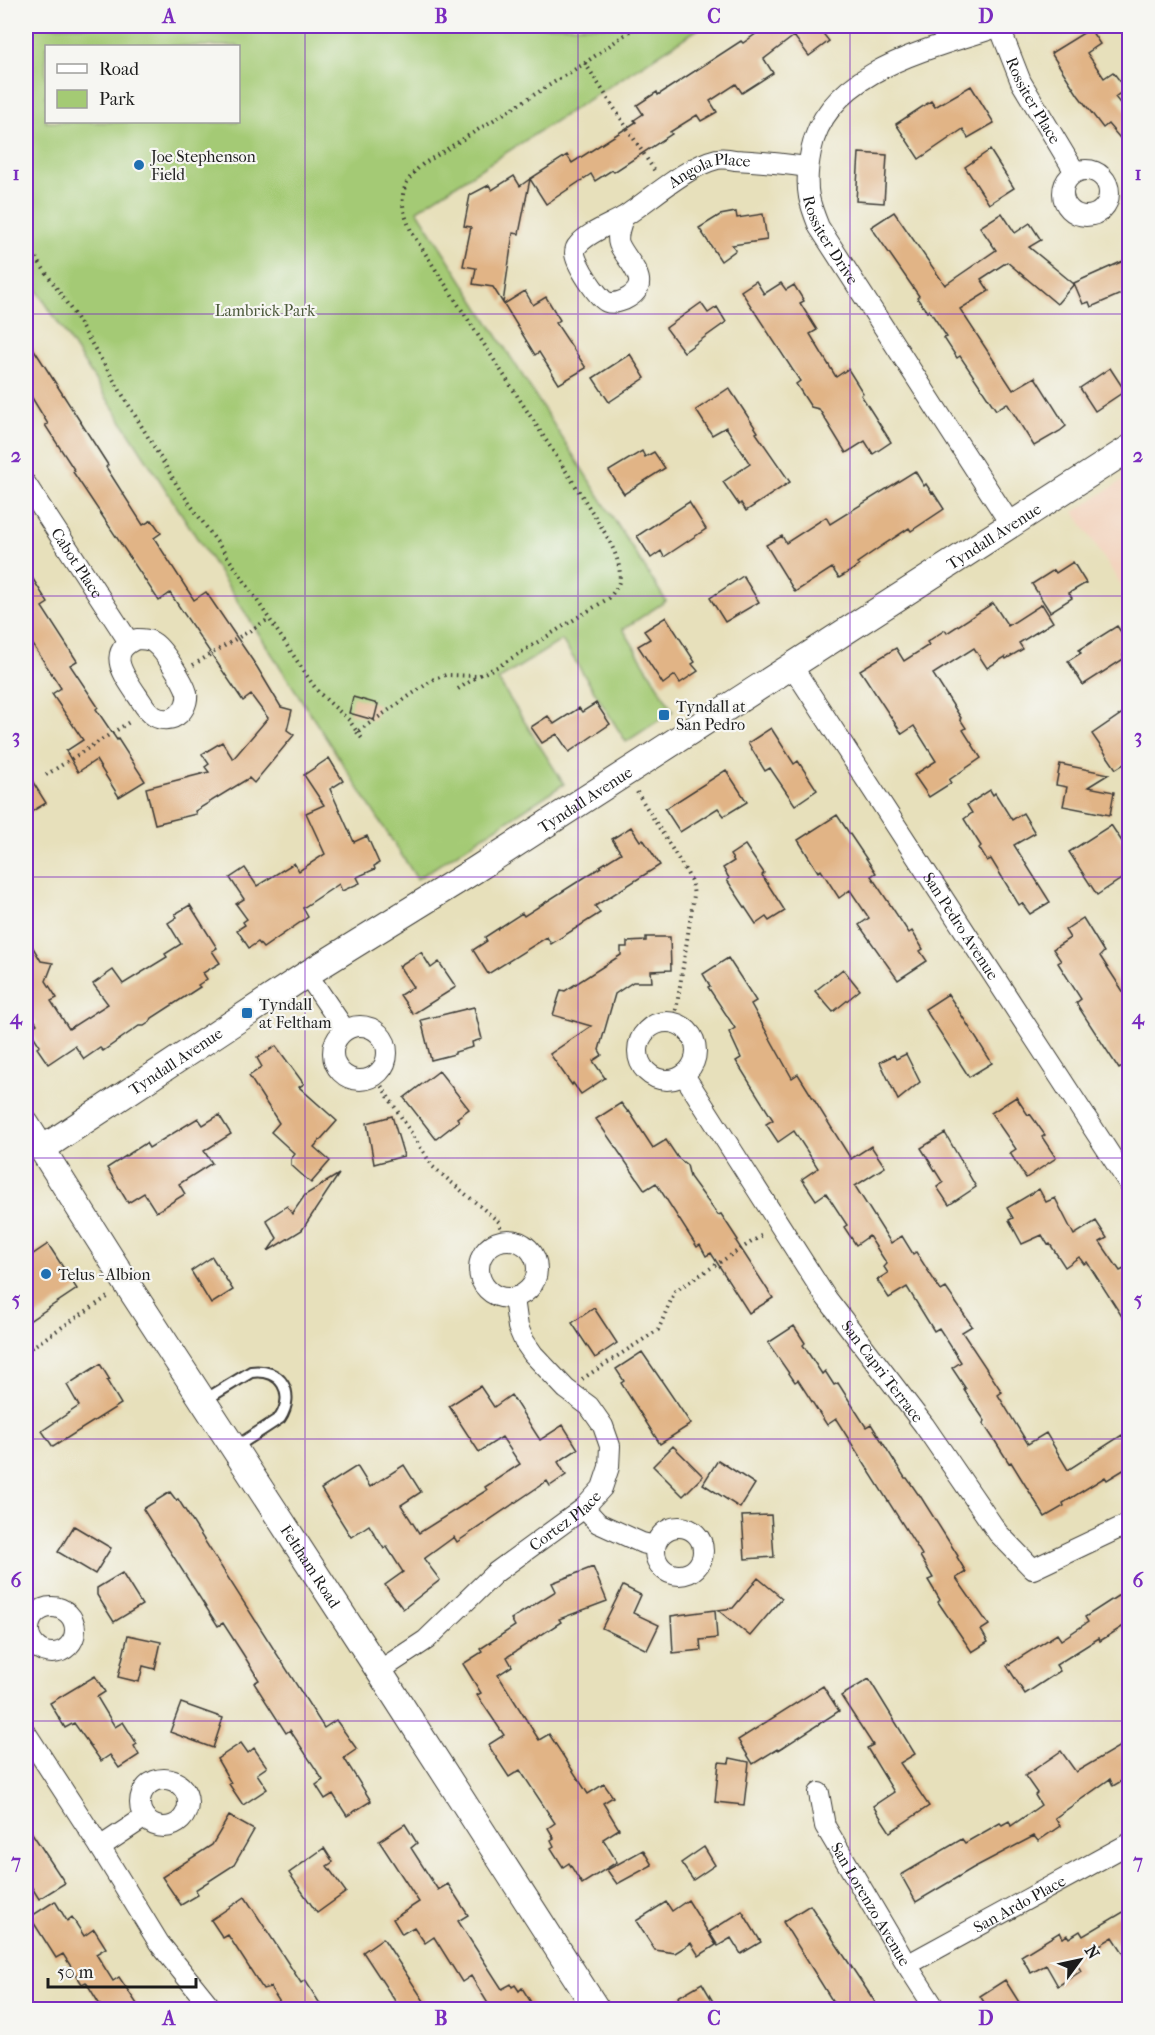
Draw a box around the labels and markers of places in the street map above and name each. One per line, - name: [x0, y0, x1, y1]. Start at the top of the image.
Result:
- place label: Joe Stephenson Field: [149, 147, 257, 184]
- marker: Joe Stephenson Field: [132, 158, 146, 172]
- place label: Tyndall at San Pedro: [676, 697, 746, 734]
- marker: Tyndall at San Pedro: [657, 708, 671, 722]
- place label: Tyndall at Feltham: [259, 995, 332, 1032]
- marker: Tyndall at Feltham: [240, 1006, 254, 1020]
- place label: Telus - Albion: [58, 1265, 151, 1284]
- marker: Telus - Albion: [39, 1267, 53, 1281]

